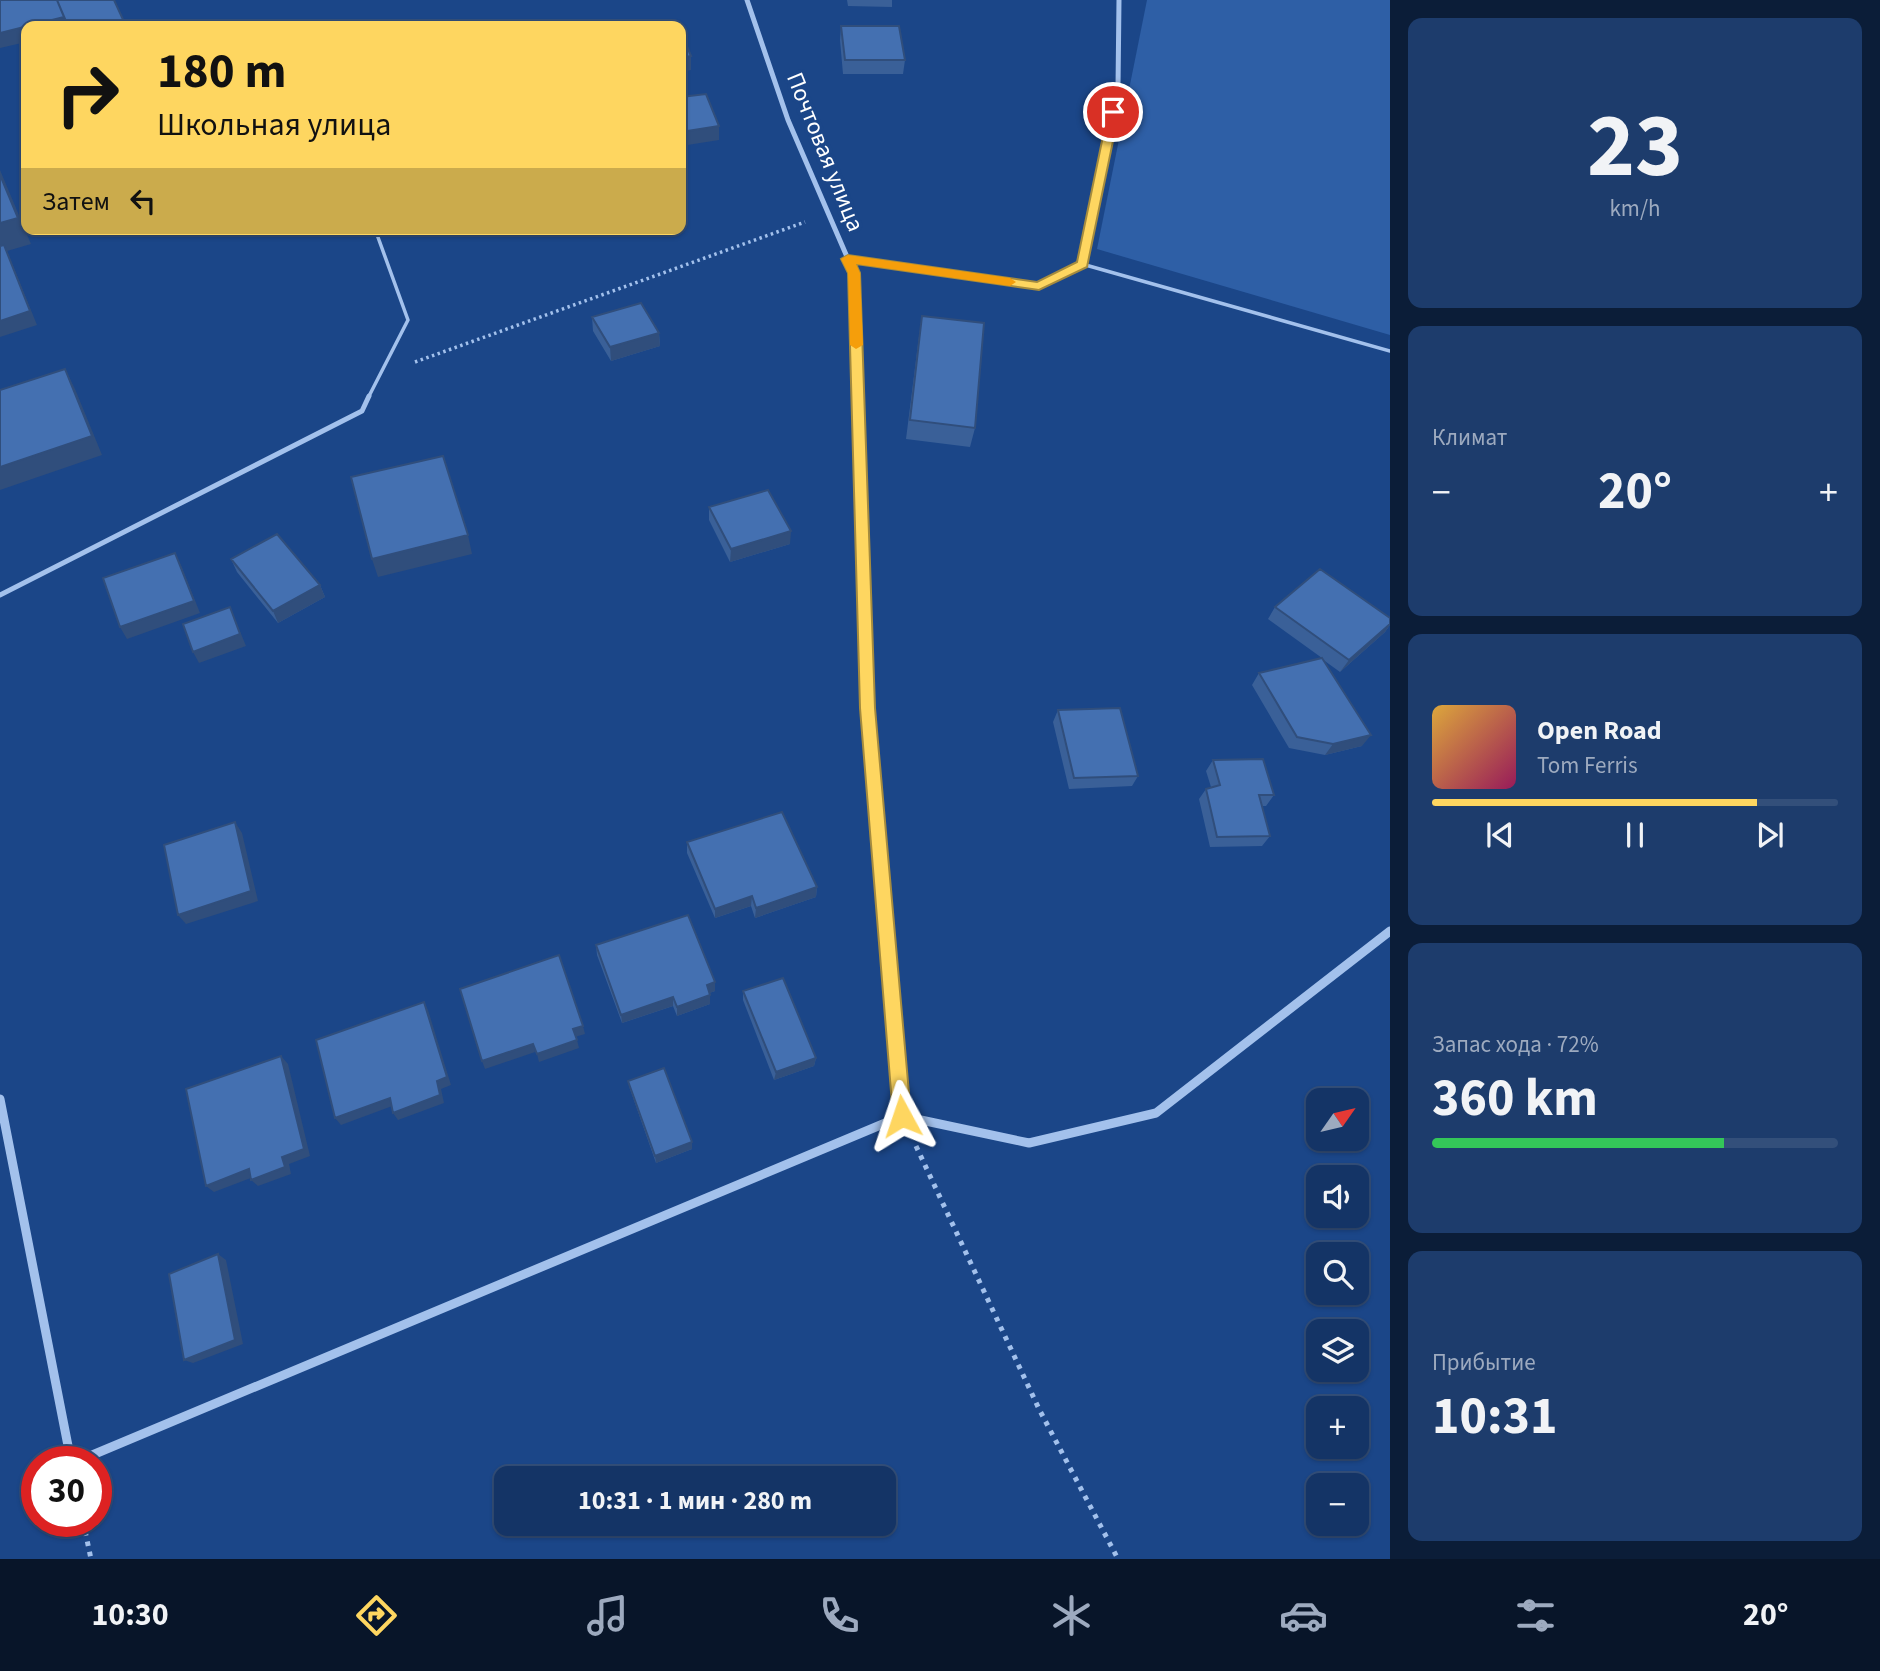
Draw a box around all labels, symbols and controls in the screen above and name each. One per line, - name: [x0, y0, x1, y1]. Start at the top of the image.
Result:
- text: 180 m: [157, 37, 286, 107]
- icon: right: [42, 49, 133, 140]
- street label: Почтовая улица: [777, 67, 873, 237]
- pin: [1083, 82, 1143, 142]
- text: 23: [1587, 82, 1683, 211]
- icon: arrive: [1094, 93, 1132, 131]
- text: Школьная улица: [157, 102, 391, 148]
- icon: left: [124, 182, 162, 220]
- text: Затем: [42, 183, 110, 220]
- text: km/h: [1609, 192, 1661, 225]
- text: Климат: [1432, 421, 1507, 454]
- text: 20°: [1598, 455, 1672, 529]
- text: −: [1432, 466, 1451, 520]
- text: +: [1819, 466, 1838, 520]
- text: Open Road: [1537, 712, 1662, 749]
- text: Tom Ferris: [1537, 749, 1638, 782]
- icon: previous: [1481, 816, 1519, 854]
- icon: pause: [1616, 816, 1654, 854]
- icon: next: [1751, 816, 1789, 854]
- text: Запас хода · 72%: [1432, 1028, 1599, 1061]
- text: 360 km: [1432, 1062, 1598, 1136]
- position arrow: [865, 1079, 939, 1153]
- north arrow: [1306, 1088, 1368, 1152]
- map controls: [1306, 1088, 1369, 1536]
- button: sound: [1306, 1165, 1369, 1228]
- button: search: [1306, 1242, 1369, 1305]
- button: layers: [1306, 1319, 1369, 1382]
- text: Прибытие: [1432, 1346, 1536, 1379]
- text: 10:31: [1432, 1380, 1557, 1454]
- button: +: [1306, 1396, 1369, 1459]
- speed limit sign: 30: [21, 1446, 112, 1537]
- button: −: [1306, 1473, 1369, 1536]
- text: 10:31 · 1 мин · 280 m: [578, 1482, 812, 1519]
- icon: directions: [352, 1591, 401, 1640]
- icon: music: [583, 1591, 632, 1640]
- icon: phone: [815, 1591, 864, 1640]
- icon: climate: [1047, 1591, 1096, 1640]
- icon: car: [1279, 1591, 1328, 1640]
- icon: filters: [1511, 1591, 1560, 1640]
- text: 10:30: [91, 1592, 169, 1638]
- text: 20°: [1743, 1592, 1788, 1638]

